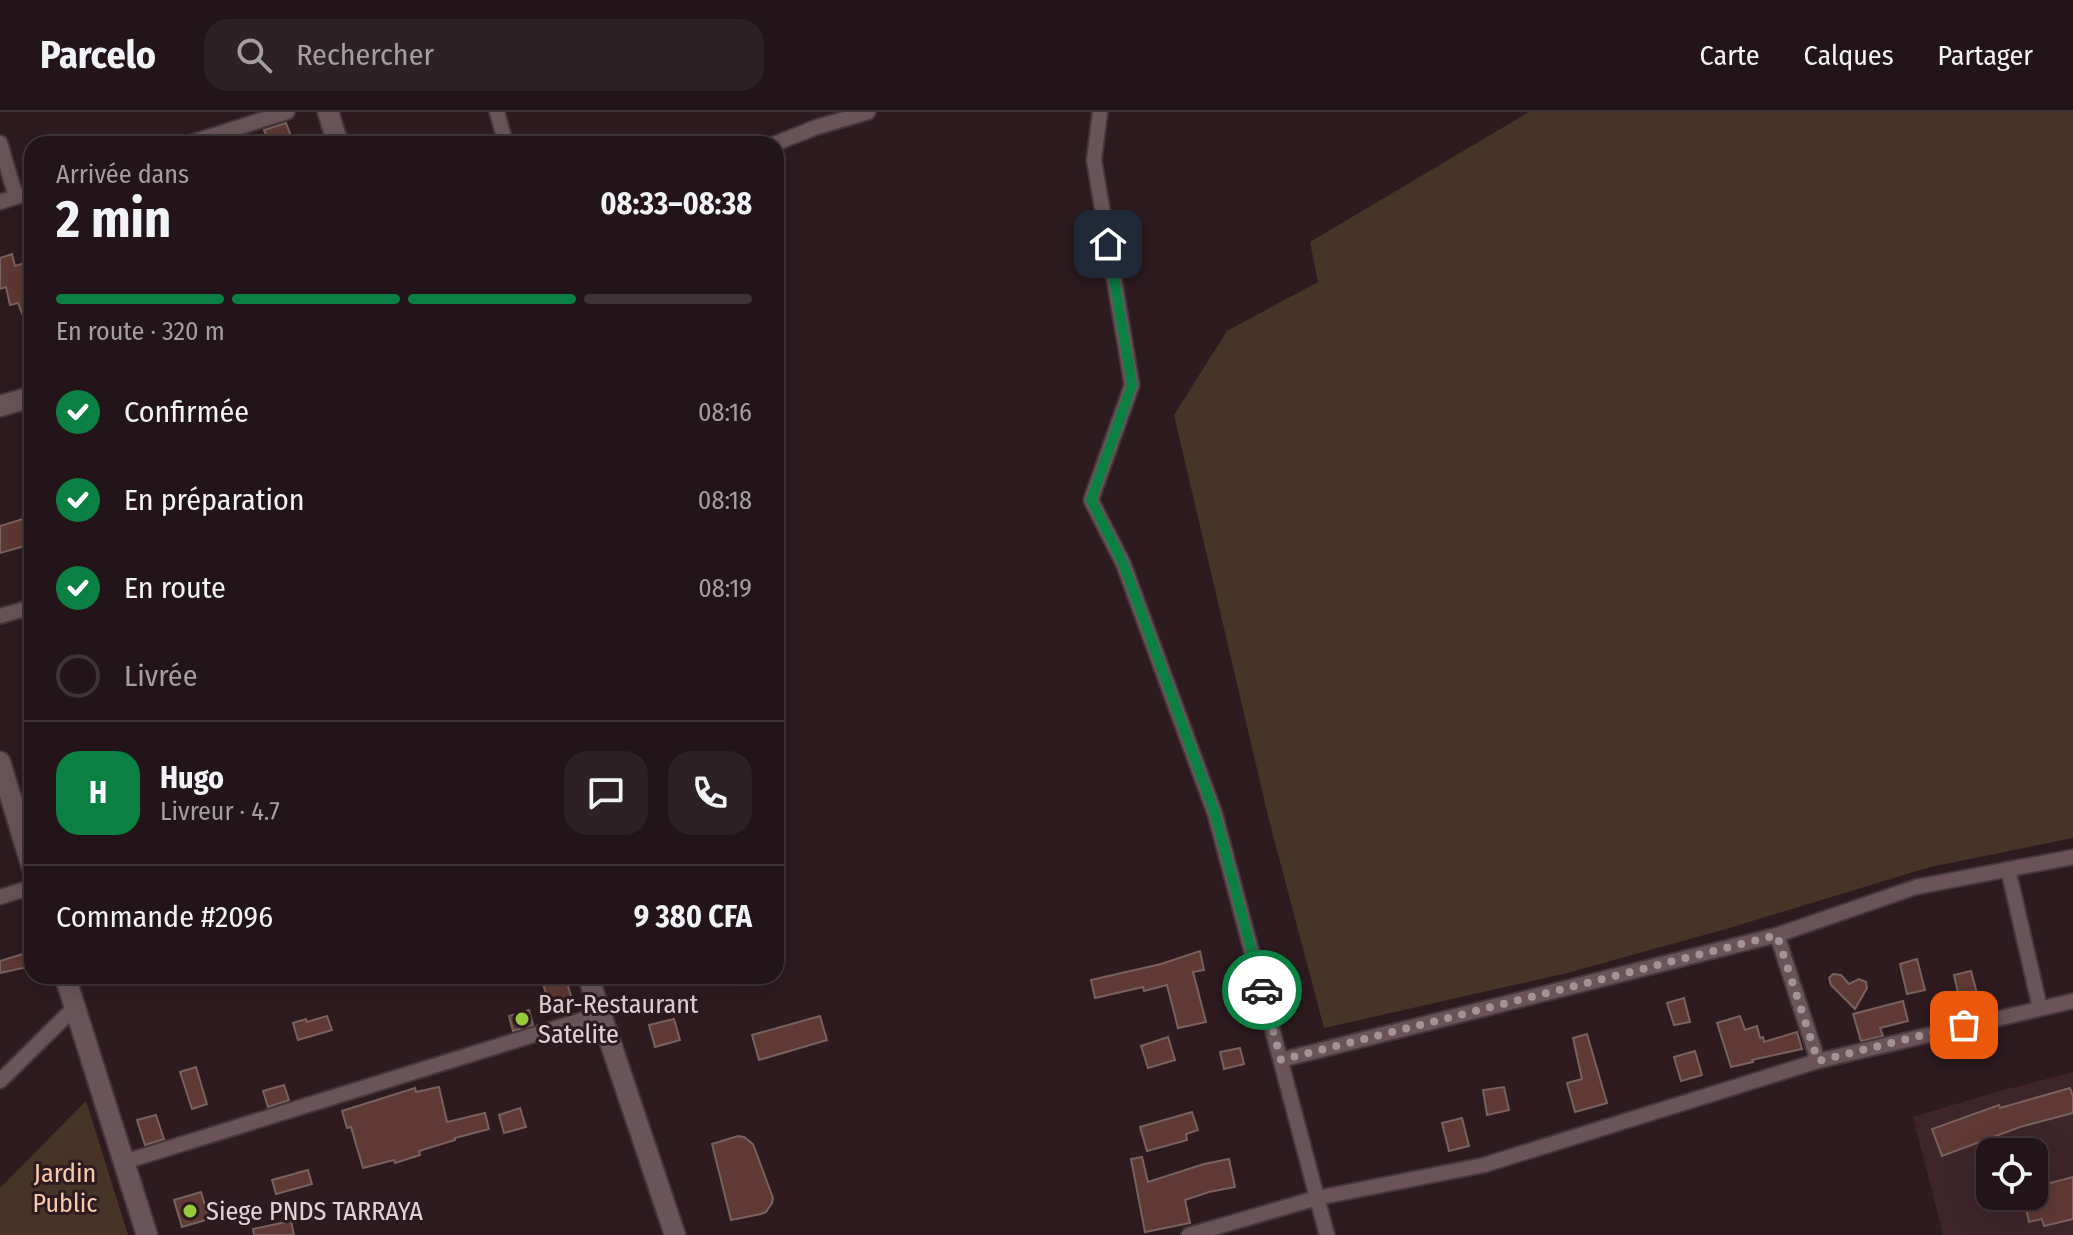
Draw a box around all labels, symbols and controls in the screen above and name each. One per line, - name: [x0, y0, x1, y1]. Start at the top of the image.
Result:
- search box: [204, 19, 764, 91]
- text: Parcelo: [40, 32, 156, 78]
- icon: search: [232, 33, 276, 77]
- text: Rechercher: [296, 37, 434, 73]
- text: Carte: [1700, 39, 1760, 72]
- text: Calques: [1804, 39, 1894, 72]
- text: Partager: [1938, 39, 2033, 72]
- text: Arrivée dans: [56, 159, 189, 190]
- text: 08:33–08:38: [600, 186, 752, 222]
- text: 2 min: [56, 188, 171, 251]
- pin: [1074, 210, 1142, 278]
- icon: home: [1086, 222, 1130, 266]
- text: En route · 320 m: [56, 316, 225, 347]
- icon: check: [56, 390, 100, 434]
- text: Confirmée: [124, 394, 249, 430]
- text: 08:16: [698, 397, 752, 428]
- icon: check: [56, 478, 100, 522]
- text: En préparation: [124, 482, 305, 518]
- text: 08:18: [698, 485, 752, 516]
- icon: check: [56, 566, 100, 610]
- text: En route: [124, 570, 226, 606]
- text: 08:19: [698, 573, 752, 604]
- text: Livrée: [124, 658, 197, 694]
- button: chat: [564, 751, 648, 835]
- button: phone: [668, 751, 752, 835]
- text: Hugo: [160, 760, 224, 796]
- text: H: [89, 775, 107, 811]
- text: Livreur · 4.7: [160, 796, 280, 827]
- text: Commande #2096: [56, 899, 273, 935]
- text: 9 380 CFA: [634, 899, 752, 935]
- courier: [1222, 950, 1302, 1030]
- icon: car: [1240, 968, 1284, 1012]
- place label: Bar-Restaurant Satelite: [538, 989, 699, 1050]
- pin: [1930, 991, 1998, 1059]
- icon: bag: [1942, 1003, 1986, 1047]
- marker: Bar-Restaurant Satelite: [513, 1010, 531, 1028]
- map controls: [1976, 1138, 2048, 1210]
- button: locate: [1976, 1138, 2048, 1210]
- park label: Jardin Public: [33, 1158, 97, 1219]
- place label: Siege PNDS TARRAYA: [206, 1196, 423, 1227]
- marker: Siege PNDS TARRAYA: [181, 1202, 199, 1220]

